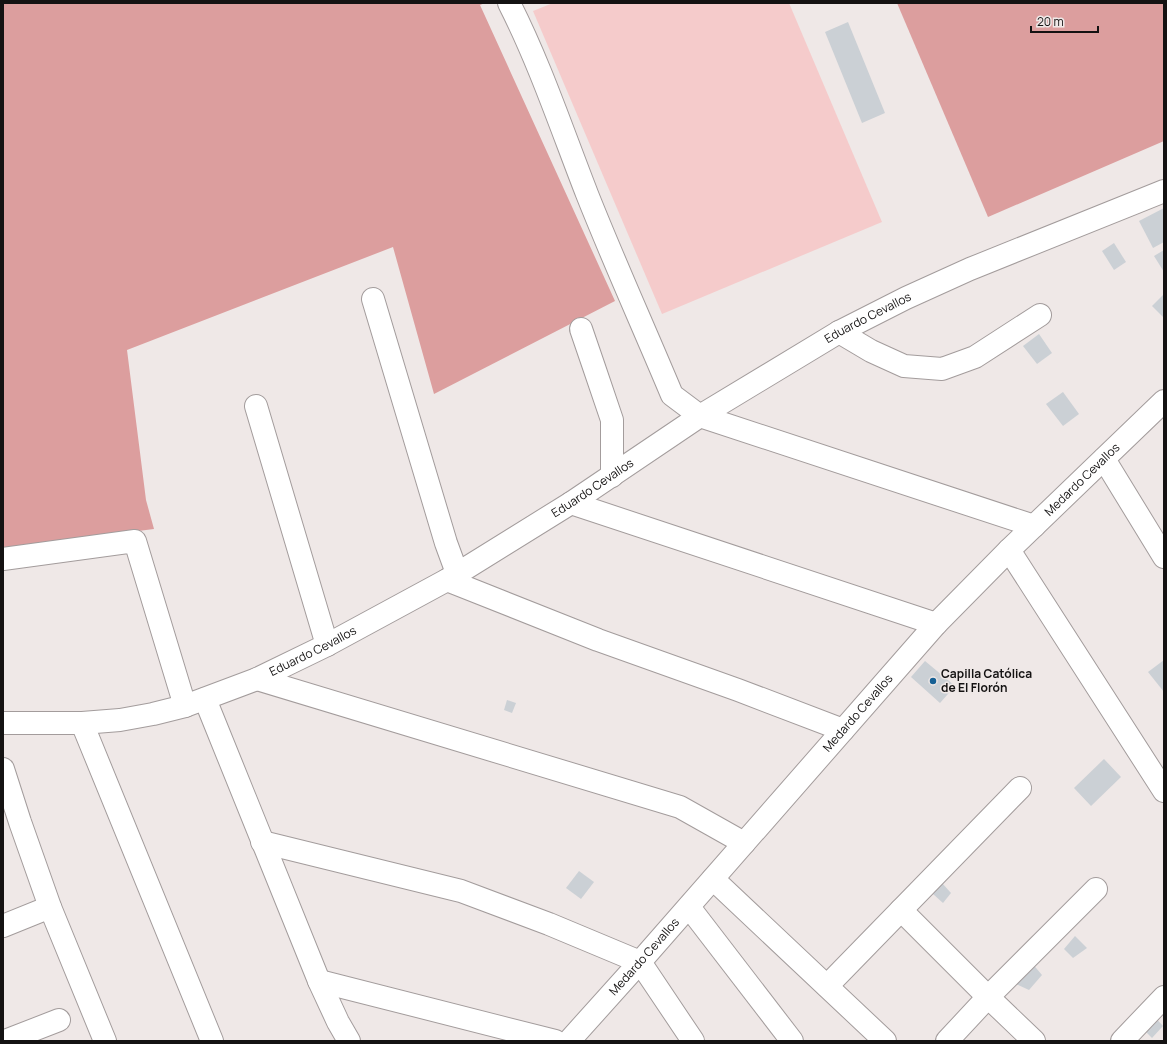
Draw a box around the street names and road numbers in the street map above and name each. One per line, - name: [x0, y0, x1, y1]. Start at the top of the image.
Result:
- street label: Eduardo Cevallos: [821, 288, 914, 347]
- street label: Medardo Cevallos: [1040, 439, 1123, 520]
- street label: Eduardo Cevallos: [548, 454, 637, 521]
- street label: Eduardo Cevallos: [266, 622, 359, 680]
- street label: Medardo Cevallos: [819, 670, 896, 755]
- street label: Medardo Cevallos: [605, 914, 683, 999]

